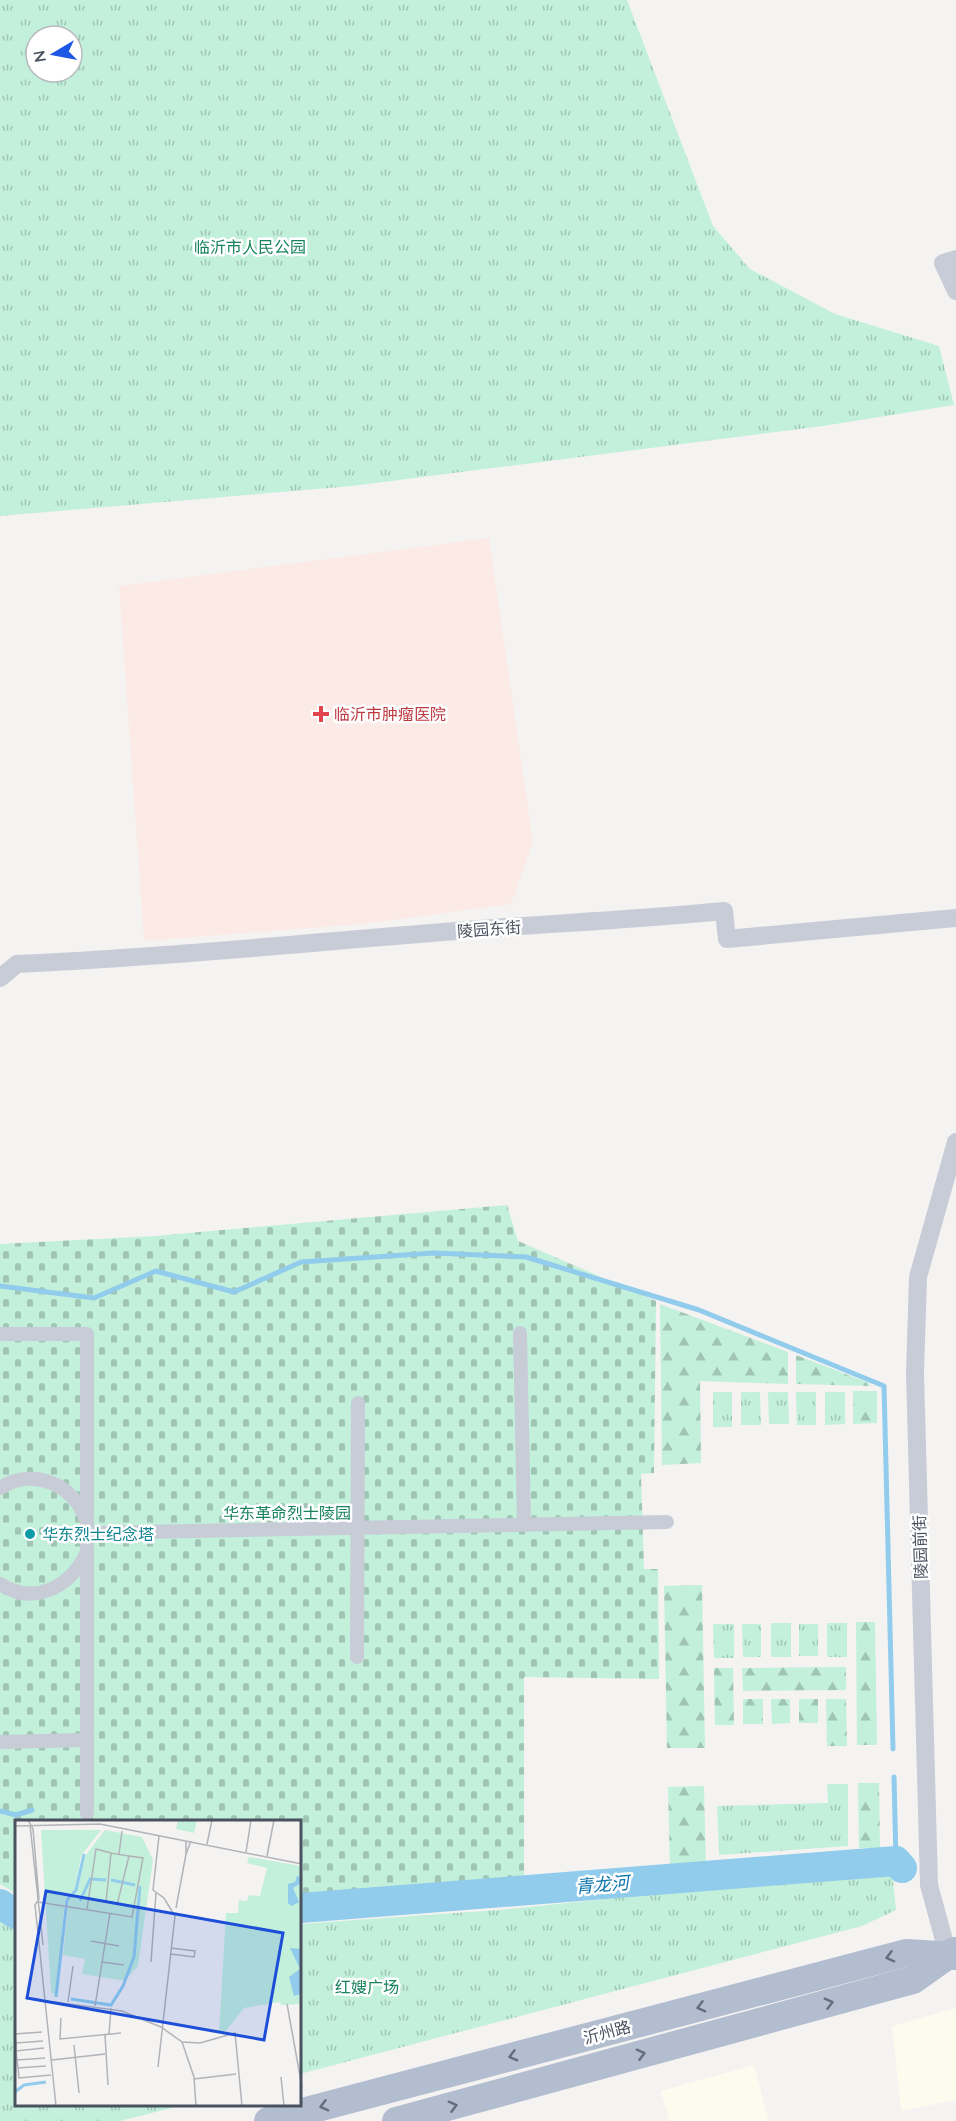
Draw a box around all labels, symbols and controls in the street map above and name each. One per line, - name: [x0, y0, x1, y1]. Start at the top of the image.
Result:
- north arrow: [24, 24, 84, 84]
- text: N: [28, 49, 50, 64]
- park label: 临沂市人民公园: [194, 237, 306, 257]
- place label: 临沂市肿瘤医院: [334, 704, 446, 724]
- marker: 临沂市肿瘤医院: [312, 705, 330, 723]
- street label: 陵园东街: [456, 917, 522, 941]
- park label: 华东革命烈士陵园: [223, 1503, 351, 1523]
- street label: 陵园前街: [909, 1515, 931, 1579]
- place label: 华东烈士纪念塔: [42, 1524, 154, 1544]
- marker: 华东烈士纪念塔: [23, 1527, 37, 1541]
- inset map: [15, 1820, 302, 2106]
- water label: 青龙河: [574, 1870, 633, 1898]
- one-way arrow: [885, 1950, 896, 1962]
- park label: 红嫂广场: [335, 1977, 399, 1997]
- one-way arrow: [823, 1998, 834, 2010]
- one-way arrow: [696, 1999, 706, 2012]
- street label: 沂州路: [581, 2016, 633, 2048]
- one-way arrow: [508, 2049, 518, 2062]
- one-way arrow: [636, 2049, 646, 2062]
- one-way arrow: [319, 2099, 330, 2111]
- one-way arrow: [447, 2100, 457, 2113]

